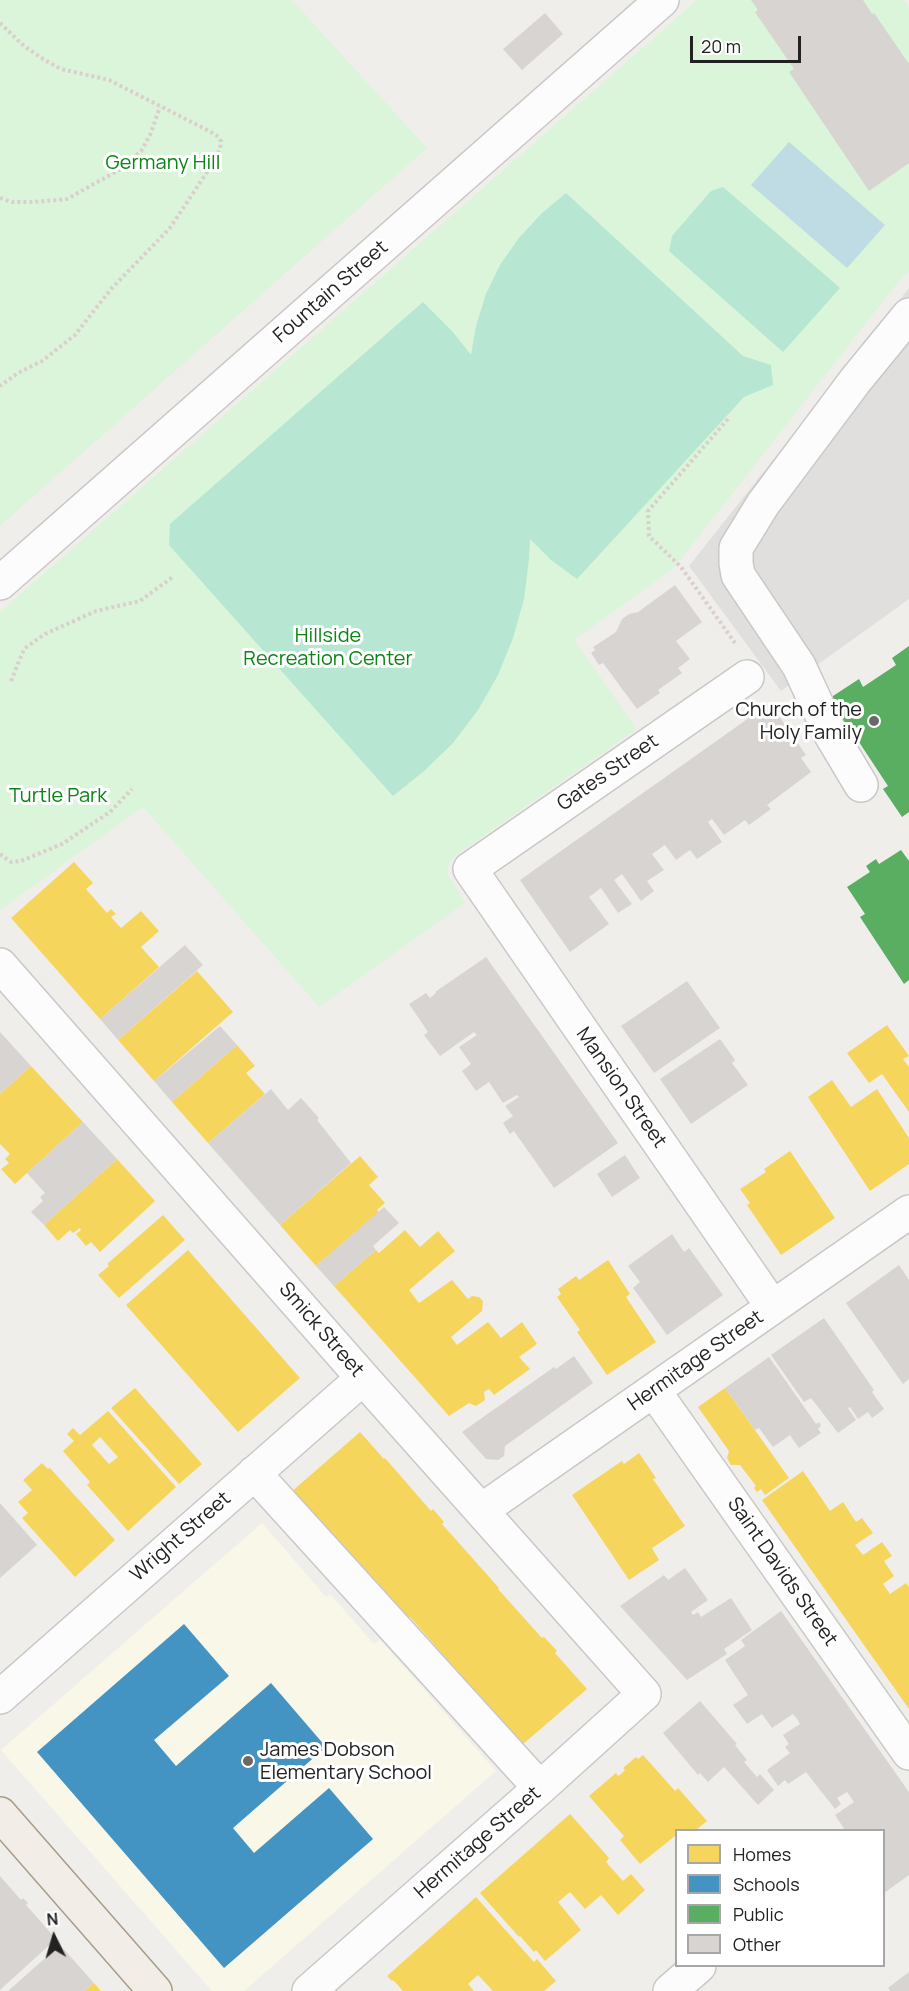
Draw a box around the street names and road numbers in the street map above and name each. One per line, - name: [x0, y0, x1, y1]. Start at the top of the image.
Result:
- street label: Fountain Street: [269, 236, 393, 348]
- street label: Gates Street: [553, 729, 663, 817]
- street label: Mansion Street: [571, 1023, 671, 1153]
- street label: Smick Street: [273, 1278, 369, 1382]
- street label: Hermitage Street: [624, 1305, 768, 1417]
- street label: Wright Street: [126, 1487, 236, 1587]
- street label: Saint Davids Street: [722, 1493, 842, 1651]
- street label: Hermitage Street: [410, 1782, 546, 1904]

